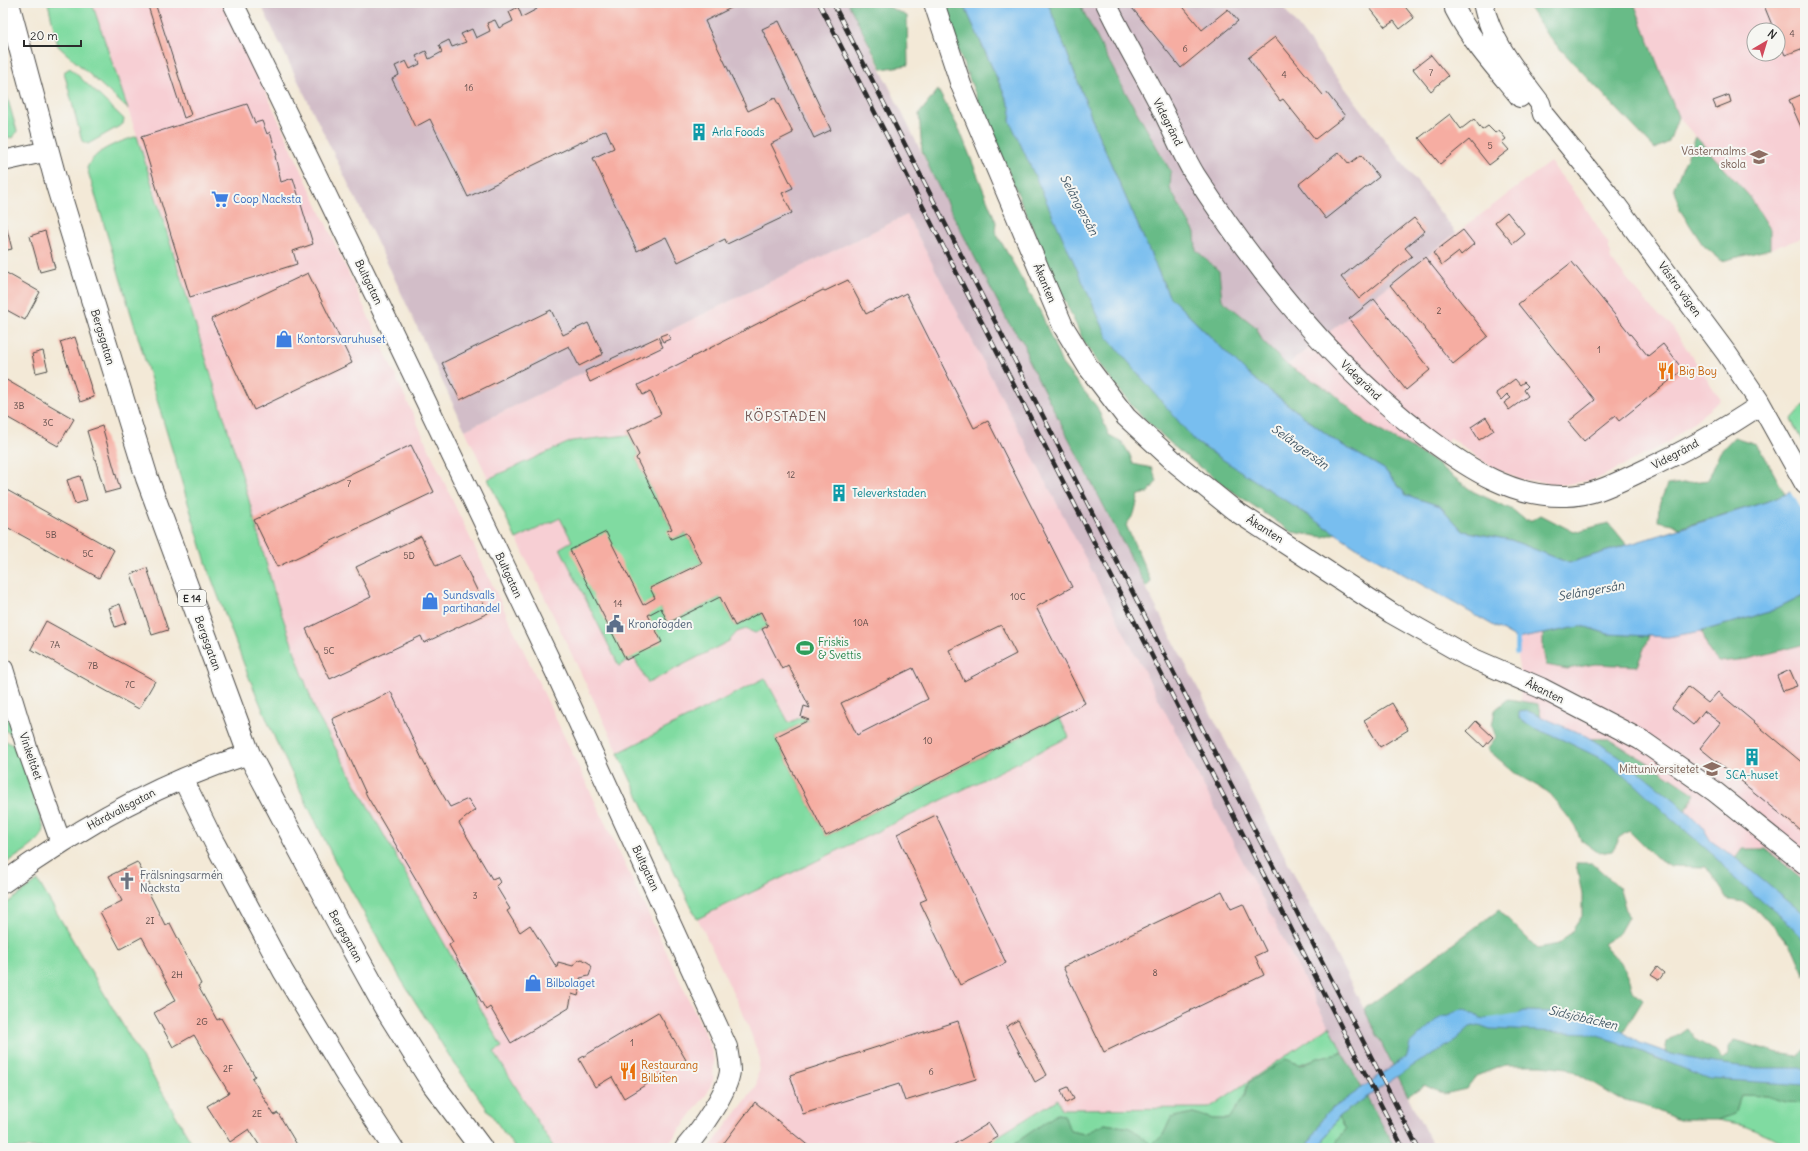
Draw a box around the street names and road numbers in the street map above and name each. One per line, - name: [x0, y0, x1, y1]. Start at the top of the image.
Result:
- street label: Videgränd: [1150, 96, 1186, 149]
- street label: Bultgatan: [352, 257, 386, 307]
- street label: Västra vägen: [1655, 259, 1705, 319]
- street label: Åkanten: [1031, 261, 1060, 305]
- street label: Bergsgatan: [88, 307, 118, 367]
- street label: Videgränd: [1338, 357, 1385, 403]
- street label: Videgränd: [1649, 436, 1701, 472]
- street label: Åkanten: [1244, 511, 1287, 546]
- street label: Bultgatan: [492, 550, 526, 600]
- road number: E 14: [178, 590, 206, 606]
- street label: Bergsgatan: [192, 614, 224, 672]
- street label: Åkanten: [1523, 675, 1567, 706]
- street label: Vinkeltået: [16, 730, 46, 782]
- street label: Hårdvallsgatan: [84, 785, 158, 833]
- street label: Bultgatan: [629, 843, 663, 893]
- street label: Bergsgatan: [326, 907, 366, 965]

